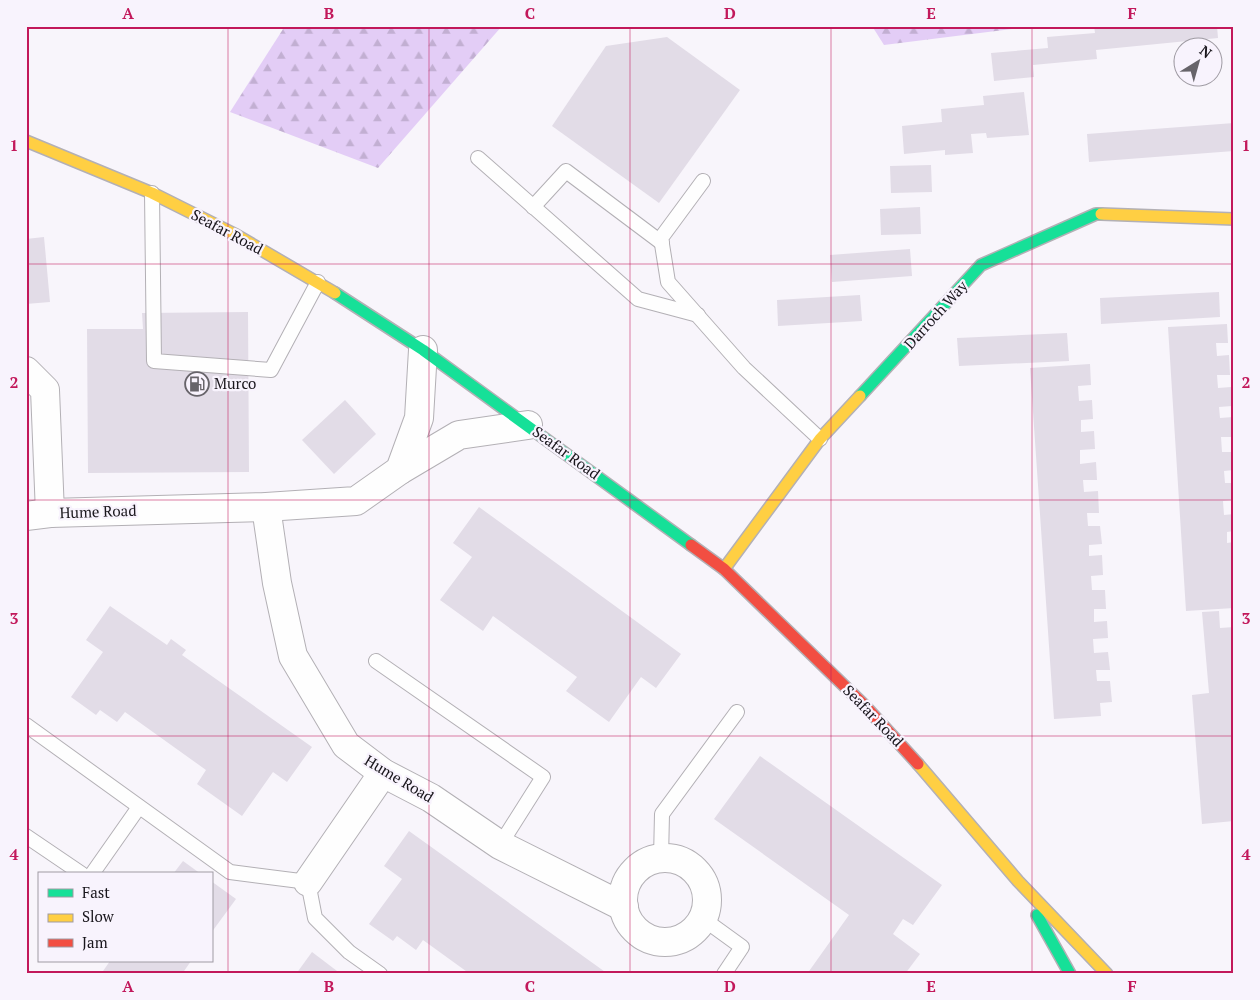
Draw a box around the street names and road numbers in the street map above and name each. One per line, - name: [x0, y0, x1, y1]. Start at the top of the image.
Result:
- street label: Seafar Road: [188, 204, 267, 258]
- street label: Darroch Way: [899, 276, 972, 353]
- street label: Seafar Road: [529, 421, 604, 483]
- street label: Hume Road: [59, 500, 137, 522]
- street label: Seafar Road: [839, 680, 908, 751]
- street label: Hume Road: [361, 750, 438, 807]

